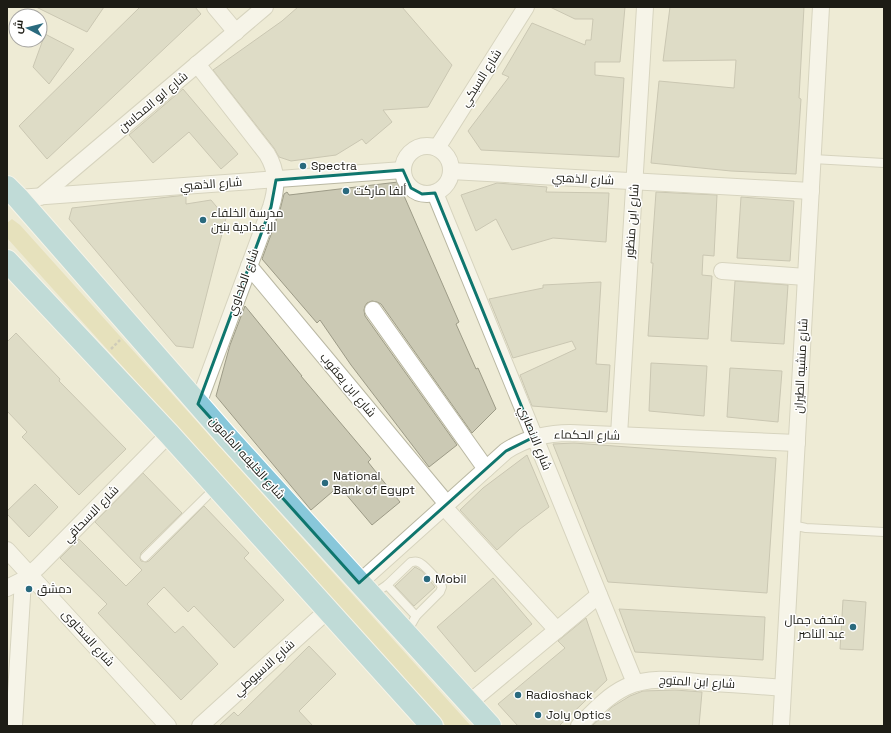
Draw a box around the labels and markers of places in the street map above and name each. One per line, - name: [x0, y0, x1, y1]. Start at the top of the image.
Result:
- place label: Spectra: [311, 158, 357, 174]
- marker: Spectra: [298, 161, 308, 171]
- place label: ألفا ماركت: [354, 183, 407, 199]
- marker: ألفا ماركت: [341, 186, 351, 196]
- place label: مدرسة الخلفاء الإعدادية بنين: [211, 205, 283, 235]
- marker: مدرسة الخلفاء الإعدادية بنين: [198, 215, 208, 225]
- place label: National Bank of Egypt: [333, 468, 415, 498]
- marker: National Bank of Egypt: [320, 478, 330, 488]
- place label: Mobil: [435, 571, 466, 587]
- marker: Mobil: [422, 574, 432, 584]
- place label: دمشق: [37, 581, 72, 597]
- marker: دمشق: [24, 584, 34, 594]
- place label: متحف جمال عبد الناصر: [784, 612, 845, 642]
- marker: متحف جمال عبد الناصر: [848, 622, 858, 632]
- place label: Radioshack: [526, 687, 593, 703]
- marker: Radioshack: [513, 690, 523, 700]
- place label: Joly Optics: [546, 707, 611, 723]
- marker: Joly Optics: [533, 710, 543, 720]

